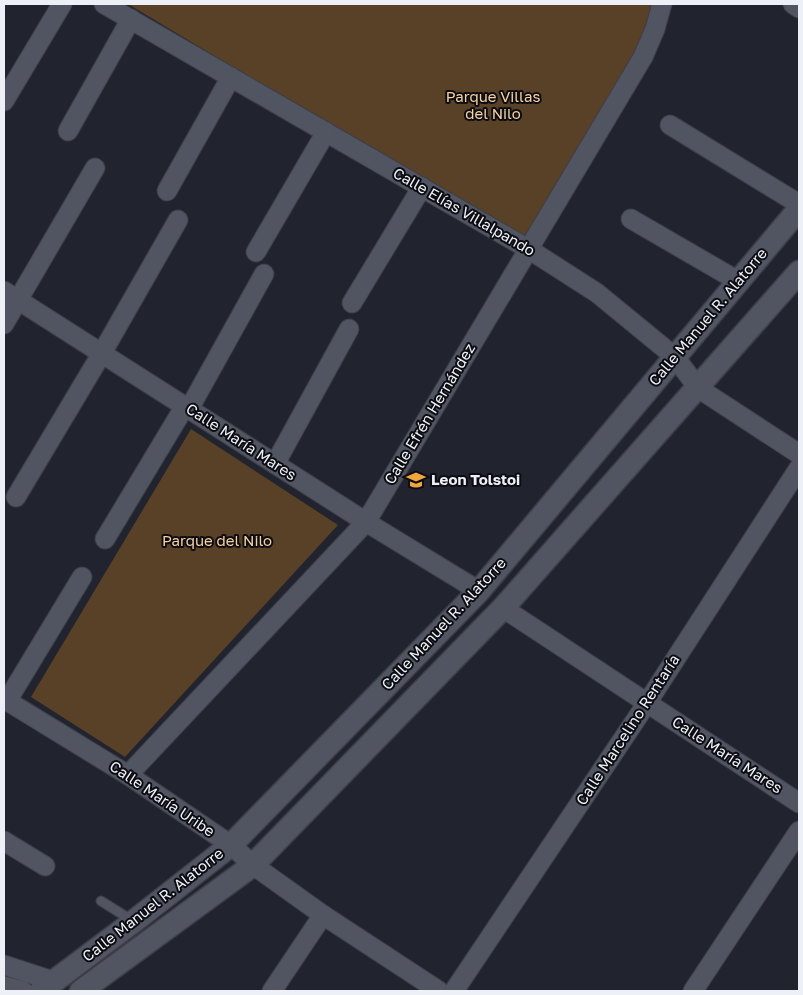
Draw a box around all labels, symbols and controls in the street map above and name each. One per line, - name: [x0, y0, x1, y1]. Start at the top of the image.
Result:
- park label: Parque Villas del Nilo: [446, 87, 540, 122]
- street label: Calle Elías Villalpando: [390, 163, 539, 259]
- street label: Calle Manuel R. Alatorre: [644, 244, 770, 389]
- street label: Calle Efrén Hernández: [380, 340, 479, 487]
- street label: Calle María Mares: [183, 399, 300, 484]
- school or university icon: Leon Tolstoi: [405, 469, 427, 491]
- place label: Leon Tolstoi: [431, 470, 520, 488]
- park label: Parque del Nilo: [162, 531, 272, 549]
- street label: Calle Manuel R. Alatorre: [377, 553, 509, 693]
- street label: Calle Marcelino Rentaría: [572, 651, 683, 808]
- street label: Calle María Mares: [669, 712, 786, 797]
- street label: Calle María Uribe: [107, 756, 219, 840]
- street label: Calle Manuel R. Alatorre: [78, 843, 227, 965]

